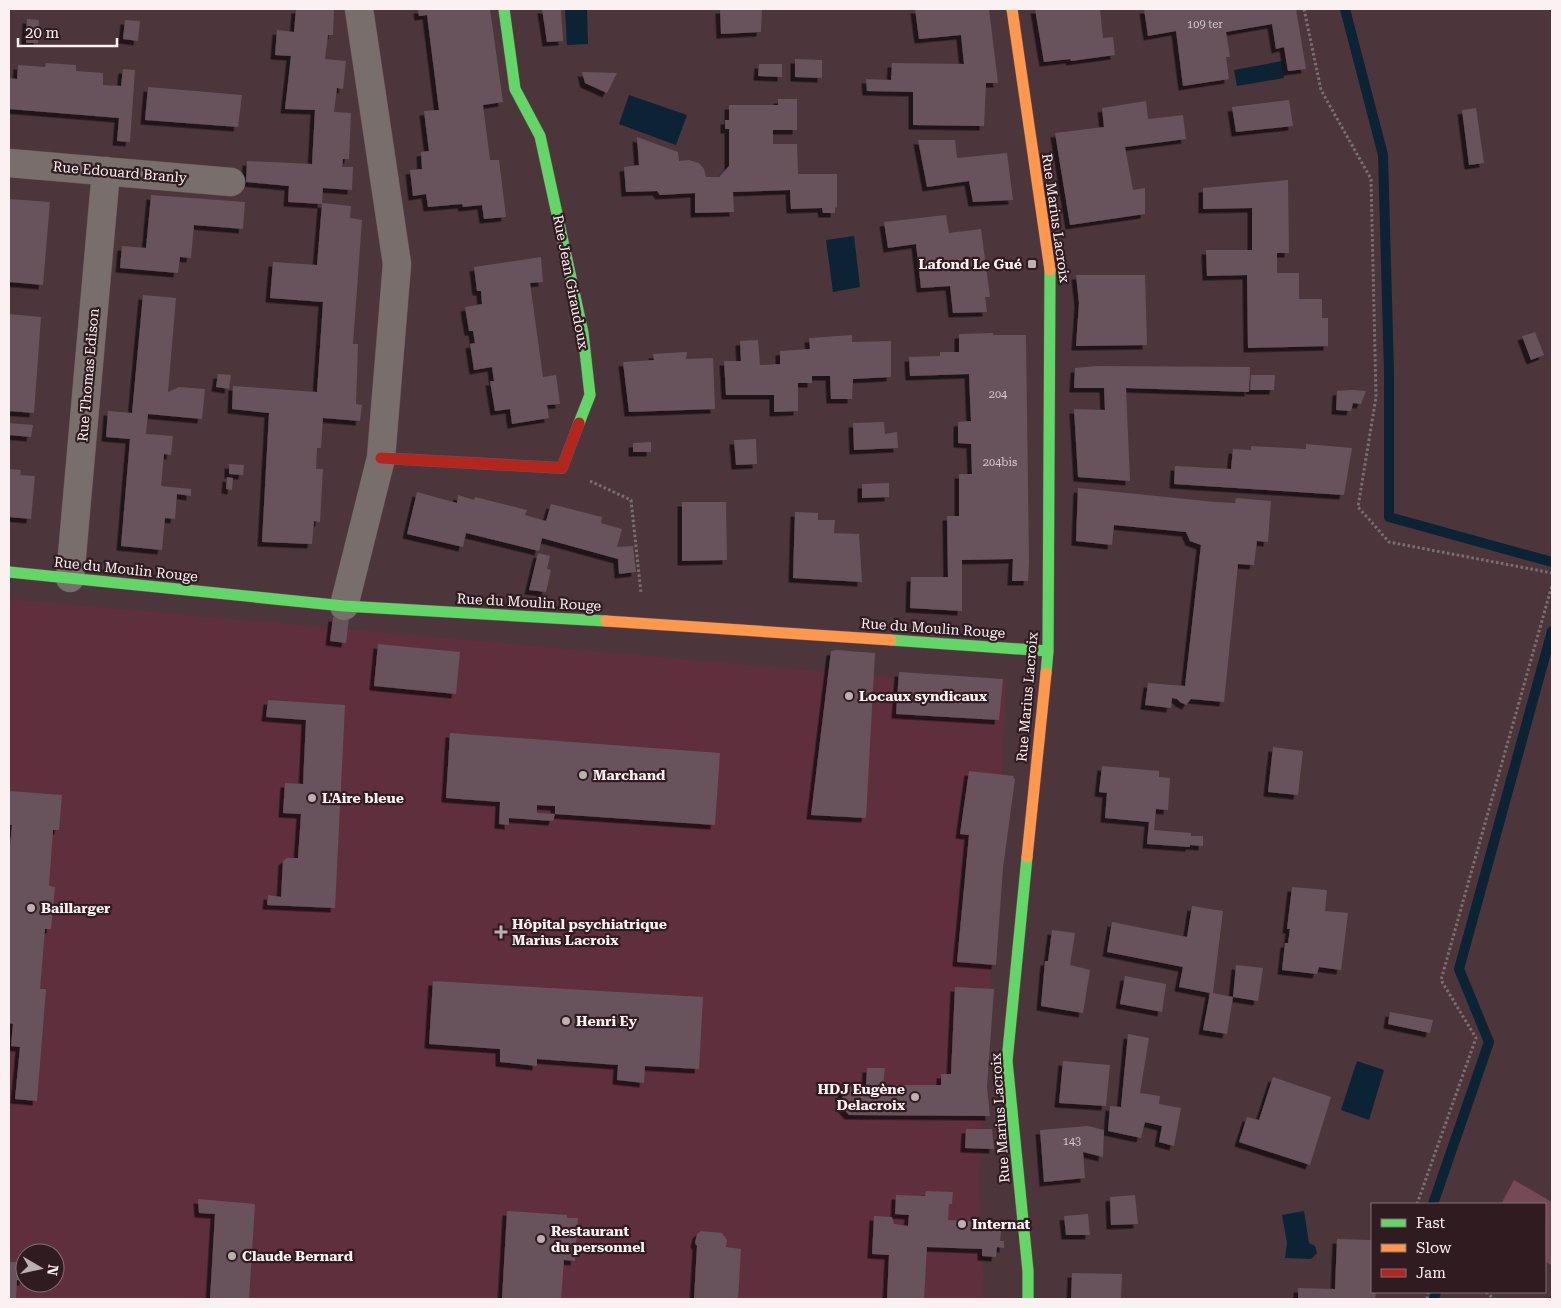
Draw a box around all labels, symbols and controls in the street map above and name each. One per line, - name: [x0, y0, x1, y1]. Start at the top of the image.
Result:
- scale bar: [18, 15, 116, 47]
- house number: 109 ter: [1187, 18, 1223, 31]
- text: 20 m: [25, 24, 60, 42]
- street label: Rue Marius Lacroix: [1039, 152, 1073, 284]
- street label: Rue Edouard Branly: [52, 158, 188, 186]
- street label: Rue Jean Giraudoux: [550, 213, 592, 351]
- place label: Lafond Le Gué: [918, 256, 1022, 272]
- marker: Lafond Le Gué: [1026, 258, 1038, 270]
- street label: Rue Thomas Edison: [74, 308, 102, 442]
- house number: 204: [989, 388, 1008, 401]
- house number: 204bis: [983, 456, 1017, 469]
- street label: Rue du Moulin Rouge: [53, 553, 199, 585]
- street label: Rue du Moulin Rouge: [456, 590, 602, 614]
- street label: Rue du Moulin Rouge: [860, 615, 1006, 641]
- street label: Rue Marius Lacroix: [1013, 631, 1041, 763]
- place label: Locaux syndicaux: [859, 688, 988, 704]
- marker: Locaux syndicaux: [843, 690, 855, 702]
- place label: Marchand: [593, 767, 666, 783]
- marker: Marchand: [577, 769, 589, 781]
- place label: L'Aire bleue: [322, 790, 404, 806]
- marker: L'Aire bleue: [306, 792, 318, 804]
- place label: Baillarger: [41, 900, 111, 916]
- marker: Baillarger: [25, 902, 37, 914]
- place label: Hôpital psychiatrique Marius Lacroix: [512, 916, 667, 948]
- marker: Hôpital psychiatrique Marius Lacroix: [494, 925, 508, 939]
- place label: Henri Ey: [576, 1013, 638, 1029]
- marker: Henri Ey: [560, 1015, 572, 1027]
- street label: Rue Marius Lacroix: [987, 1052, 1013, 1184]
- place label: HDJ Eugène Delacroix: [818, 1081, 906, 1113]
- marker: HDJ Eugène Delacroix: [909, 1091, 921, 1103]
- house number: 143: [1063, 1135, 1081, 1148]
- legend: [1371, 1203, 1546, 1293]
- text: Fast: [1416, 1214, 1446, 1232]
- place label: Internat: [972, 1216, 1031, 1232]
- marker: Internat: [956, 1218, 968, 1230]
- place label: Restaurant du personnel: [551, 1223, 645, 1255]
- marker: Restaurant du personnel: [535, 1233, 547, 1245]
- text: Slow: [1416, 1239, 1452, 1257]
- north arrow: [15, 1243, 65, 1293]
- place label: Claude Bernard: [242, 1248, 354, 1264]
- marker: Claude Bernard: [226, 1250, 238, 1262]
- text: N: [44, 1263, 62, 1277]
- text: Jam: [1416, 1264, 1446, 1282]

